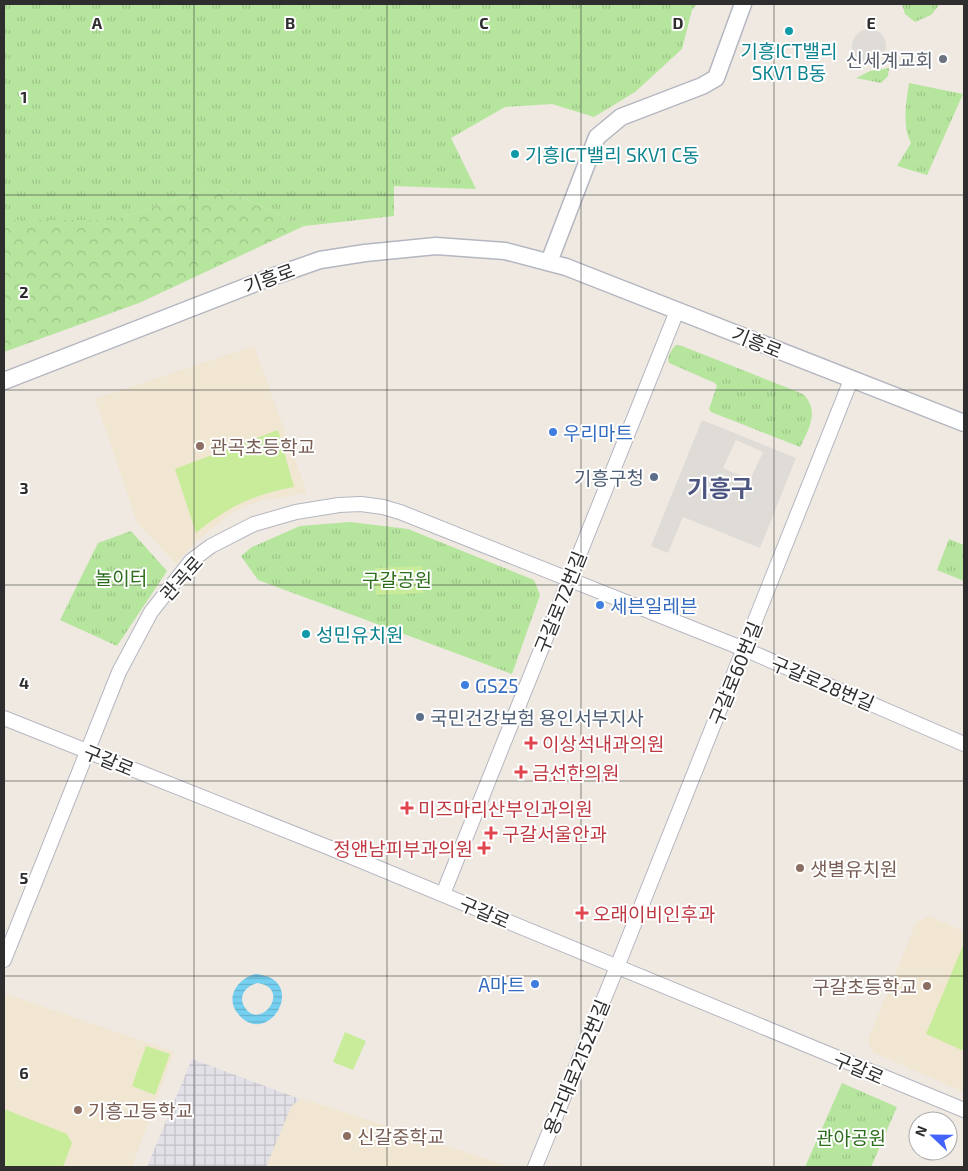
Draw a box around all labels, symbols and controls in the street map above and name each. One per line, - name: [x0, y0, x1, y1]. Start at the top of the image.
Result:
- text: A: [92, 13, 103, 32]
- text: B: [285, 13, 295, 32]
- text: C: [479, 13, 489, 32]
- text: D: [673, 13, 684, 32]
- text: E: [866, 13, 876, 32]
- marker: 기흥ICT밸리 SKV1 B동: [783, 25, 795, 37]
- place label: 기흥ICT밸리 SKV1 B동: [741, 39, 837, 84]
- place label: 신세계교회: [846, 48, 933, 71]
- marker: 신세계교회: [937, 53, 949, 65]
- text: 1: [21, 87, 27, 106]
- place label: 기흥ICT밸리 SKV1 C동: [525, 143, 700, 166]
- marker: 기흥ICT밸리 SKV1 C동: [509, 148, 521, 160]
- street label: 기흥로: [240, 258, 298, 298]
- text: 2: [19, 282, 29, 301]
- street label: 기흥로: [728, 322, 786, 362]
- place label: 우리마트: [563, 421, 633, 444]
- marker: 우리마트: [547, 426, 559, 438]
- place label: 관곡초등학교: [210, 435, 315, 458]
- marker: 관곡초등학교: [194, 440, 206, 452]
- place label: 기흥구청: [574, 466, 644, 489]
- marker: 기흥구청: [648, 471, 660, 483]
- district label: 기흥구: [687, 473, 753, 502]
- text: 3: [19, 478, 29, 497]
- street label: 구갈로72번길: [529, 548, 591, 656]
- street label: 관곡로: [155, 551, 207, 605]
- park label: 놀이터: [95, 566, 147, 589]
- park label: 구갈공원: [362, 568, 432, 591]
- place label: 세븐일레븐: [610, 594, 697, 617]
- marker: 세븐일레븐: [594, 599, 606, 611]
- street label: 구갈로60번길: [704, 618, 766, 728]
- place label: 성민유치원: [316, 623, 403, 646]
- marker: 성민유치원: [300, 628, 312, 640]
- street label: 구갈로28번길: [768, 651, 878, 715]
- text: 4: [19, 673, 29, 692]
- place label: GS25: [475, 674, 518, 697]
- marker: GS25: [459, 679, 471, 691]
- place label: 국민건강보험 용인서부지사: [430, 706, 644, 729]
- marker: 국민건강보험 용인서부지사: [414, 711, 426, 723]
- place label: 이상석내과의원: [542, 732, 664, 755]
- marker: 이상석내과의원: [524, 736, 538, 750]
- street label: 구갈로: [80, 740, 138, 780]
- place label: 금선한의원: [532, 761, 619, 784]
- marker: 금선한의원: [514, 765, 528, 779]
- place label: 미즈마리산부인과의원: [418, 797, 593, 820]
- marker: 미즈마리산부인과의원: [400, 801, 414, 815]
- place label: 구갈서울안과: [502, 822, 607, 845]
- marker: 구갈서울안과: [484, 826, 498, 840]
- place label: 정앤남피부과의원: [333, 837, 473, 860]
- marker: 정앤남피부과의원: [477, 841, 491, 855]
- place label: 샛별유치원: [810, 857, 897, 880]
- marker: 샛별유치원: [794, 862, 806, 874]
- text: 5: [20, 868, 29, 887]
- street label: 구갈로: [456, 891, 514, 933]
- place label: 오래이비인후과: [593, 902, 715, 925]
- marker: 오래이비인후과: [575, 906, 589, 920]
- place label: A마트: [478, 973, 525, 996]
- place label: 구갈초등학교: [812, 975, 917, 998]
- marker: A마트: [529, 978, 541, 990]
- marker: 구갈초등학교: [921, 980, 933, 992]
- street label: 용구대로2152번길: [538, 996, 614, 1138]
- street label: 구갈로: [830, 1047, 888, 1089]
- text: 6: [19, 1063, 29, 1082]
- place label: 기흥고등학교: [88, 1099, 193, 1122]
- marker: 기흥고등학교: [72, 1104, 84, 1116]
- north arrow: [908, 1111, 958, 1161]
- text: N: [911, 1123, 930, 1139]
- place label: 신갈중학교: [357, 1125, 444, 1148]
- park label: 관아공원: [816, 1126, 886, 1149]
- marker: 신갈중학교: [341, 1130, 353, 1142]

